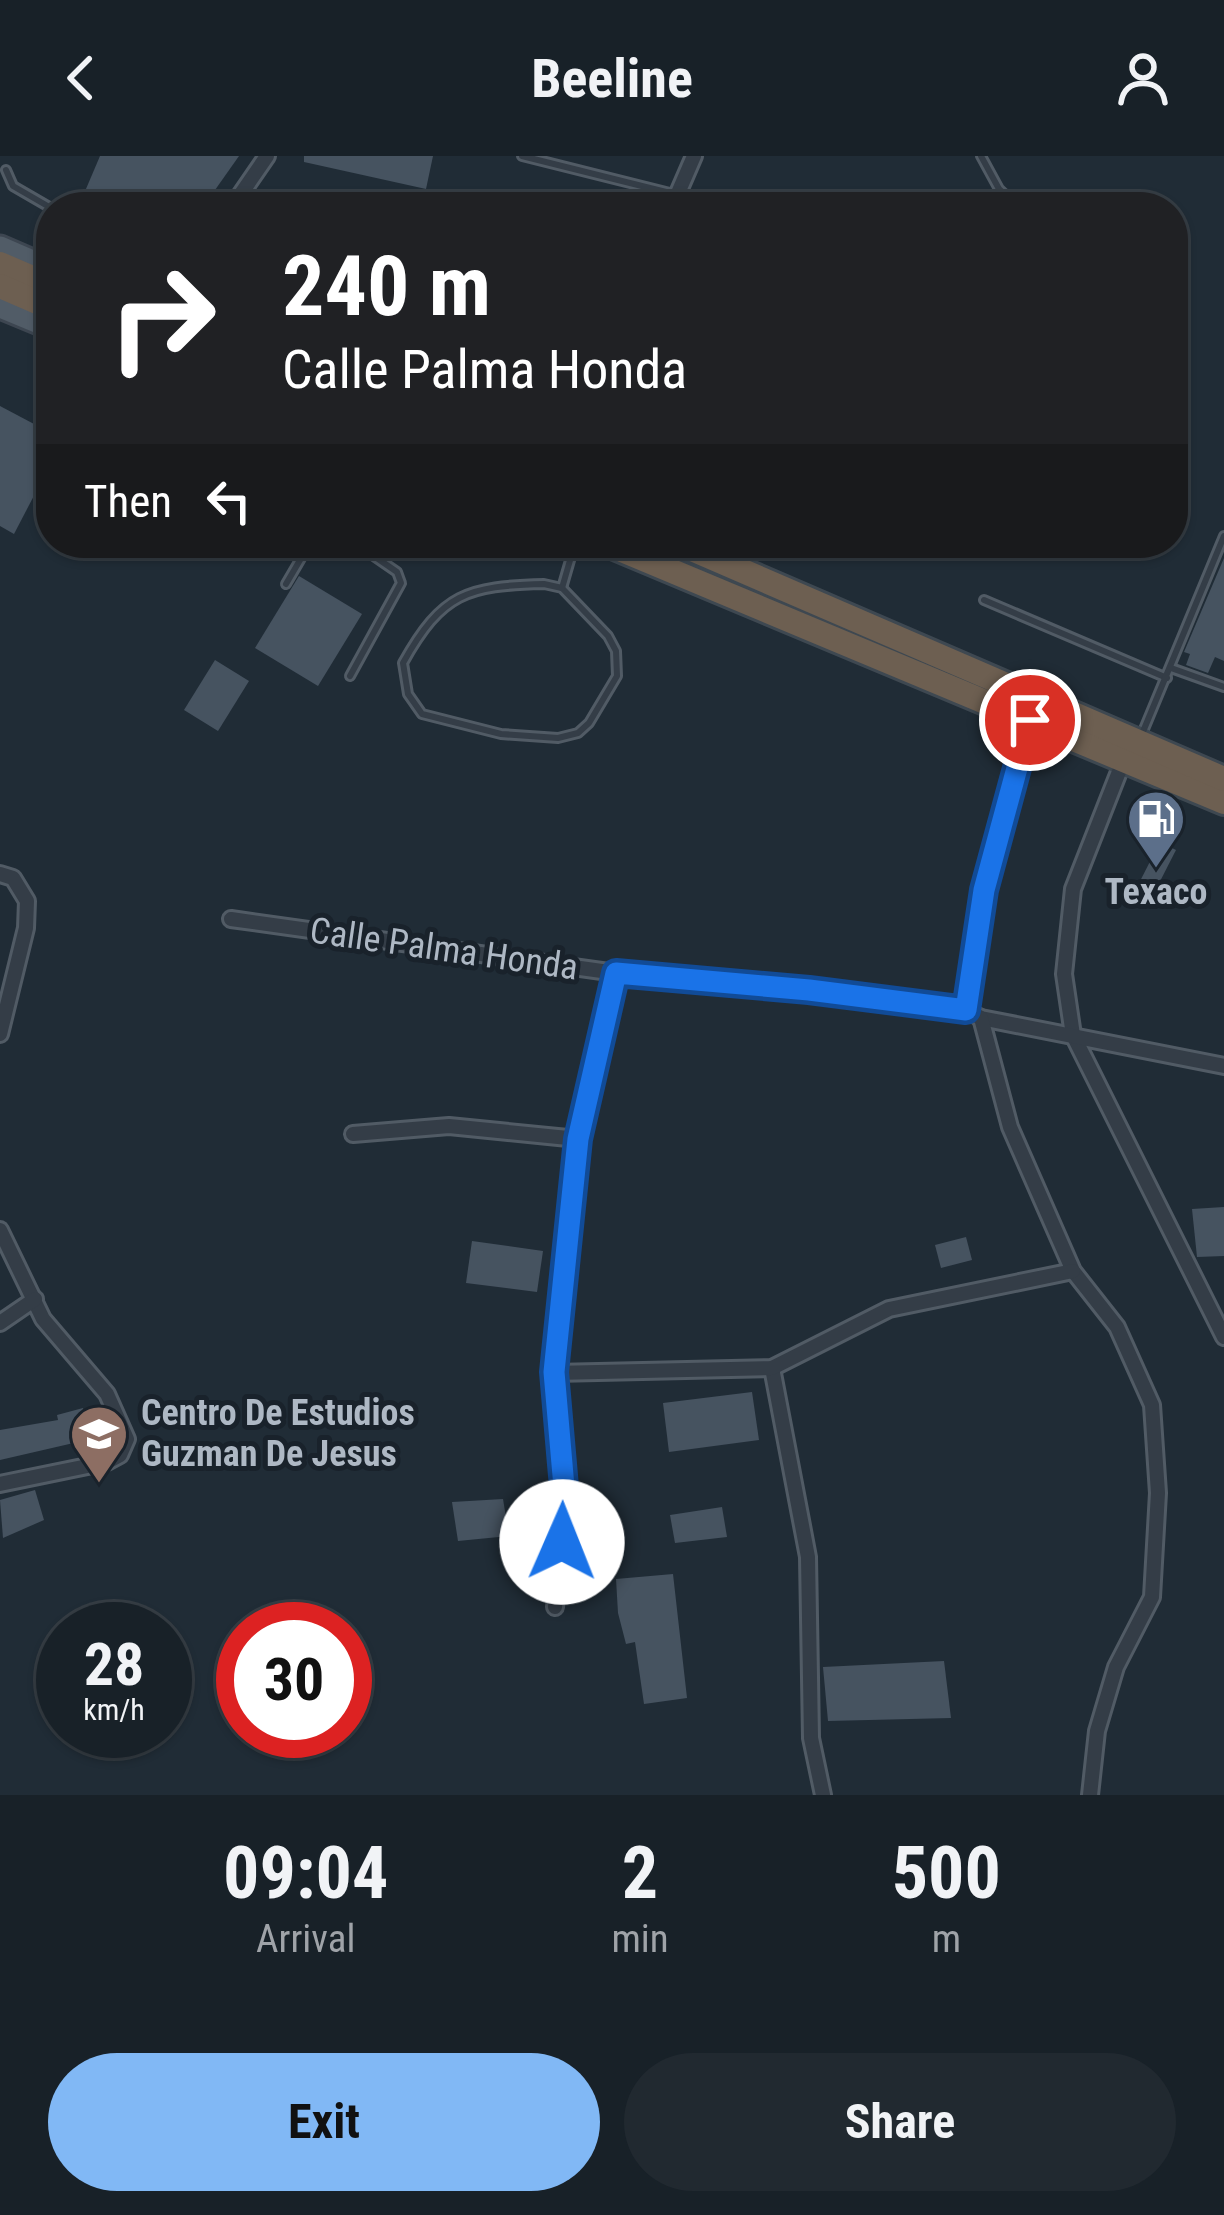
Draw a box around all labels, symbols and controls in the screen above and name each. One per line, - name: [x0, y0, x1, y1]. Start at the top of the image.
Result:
- icon: back: [48, 45, 114, 111]
- icon: person: [1110, 45, 1176, 111]
- text: Beeline: [531, 47, 693, 110]
- text: 240 m: [282, 237, 491, 336]
- icon: right: [84, 240, 240, 396]
- text: Calle Palma Honda: [282, 338, 687, 401]
- icon: left: [196, 468, 262, 534]
- text: Then: [84, 475, 172, 528]
- pin: [979, 669, 1081, 771]
- icon: arrive: [997, 687, 1063, 753]
- fuel station icon: Texaco: [1125, 788, 1187, 870]
- place label: Texaco: [1105, 871, 1207, 913]
- street label: Calle Palma Honda: [307, 909, 581, 989]
- place label: Centro De Estudios Guzman De Jesus: [141, 1392, 415, 1475]
- school or university icon: Centro De Estudios Guzman De Jesus: [68, 1403, 130, 1485]
- position arrow: [499, 1479, 625, 1605]
- speed limit sign: 30: [216, 1602, 372, 1758]
- text: 28: [84, 1629, 144, 1700]
- text: km/h: [83, 1692, 145, 1727]
- text: 09:04: [223, 1831, 388, 1916]
- text: 2: [622, 1831, 658, 1916]
- text: 500: [892, 1831, 1001, 1916]
- text: Arrival: [256, 1916, 355, 1962]
- text: min: [611, 1916, 669, 1962]
- text: m: [932, 1916, 961, 1962]
- button: Exit: [48, 2053, 600, 2191]
- button: Share: [624, 2053, 1176, 2191]

